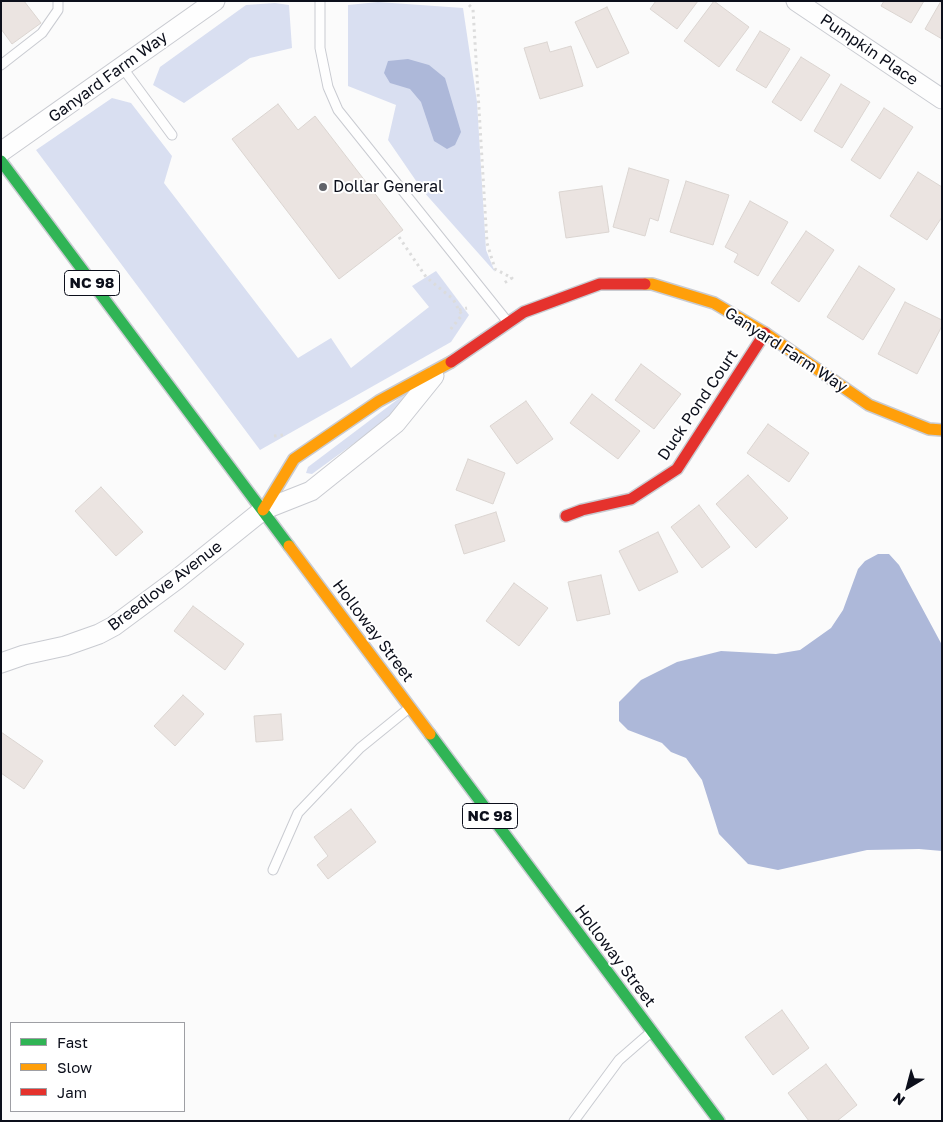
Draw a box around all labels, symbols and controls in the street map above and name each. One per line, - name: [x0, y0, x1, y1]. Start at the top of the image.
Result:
- street label: Pumpkin Place: [816, 10, 922, 90]
- street label: Ganyard Farm Way: [45, 27, 171, 127]
- place label: Dollar General: [333, 177, 443, 197]
- marker: Dollar General: [317, 181, 329, 193]
- road number: NC 98: [64, 270, 120, 296]
- street label: Ganyard Farm Way: [721, 303, 851, 397]
- street label: Duck Pond Court: [654, 346, 742, 464]
- street label: Breedlove Avenue: [104, 537, 226, 635]
- street label: Holloway Street: [328, 576, 418, 686]
- road number: NC 98: [462, 804, 518, 828]
- street label: Holloway Street: [570, 901, 660, 1011]
- legend: [10, 1022, 185, 1112]
- text: Fast: [57, 1033, 88, 1051]
- text: Slow: [57, 1058, 92, 1076]
- north arrow: [883, 1062, 933, 1112]
- text: Jam: [57, 1083, 87, 1101]
- text: N: [889, 1089, 908, 1109]

